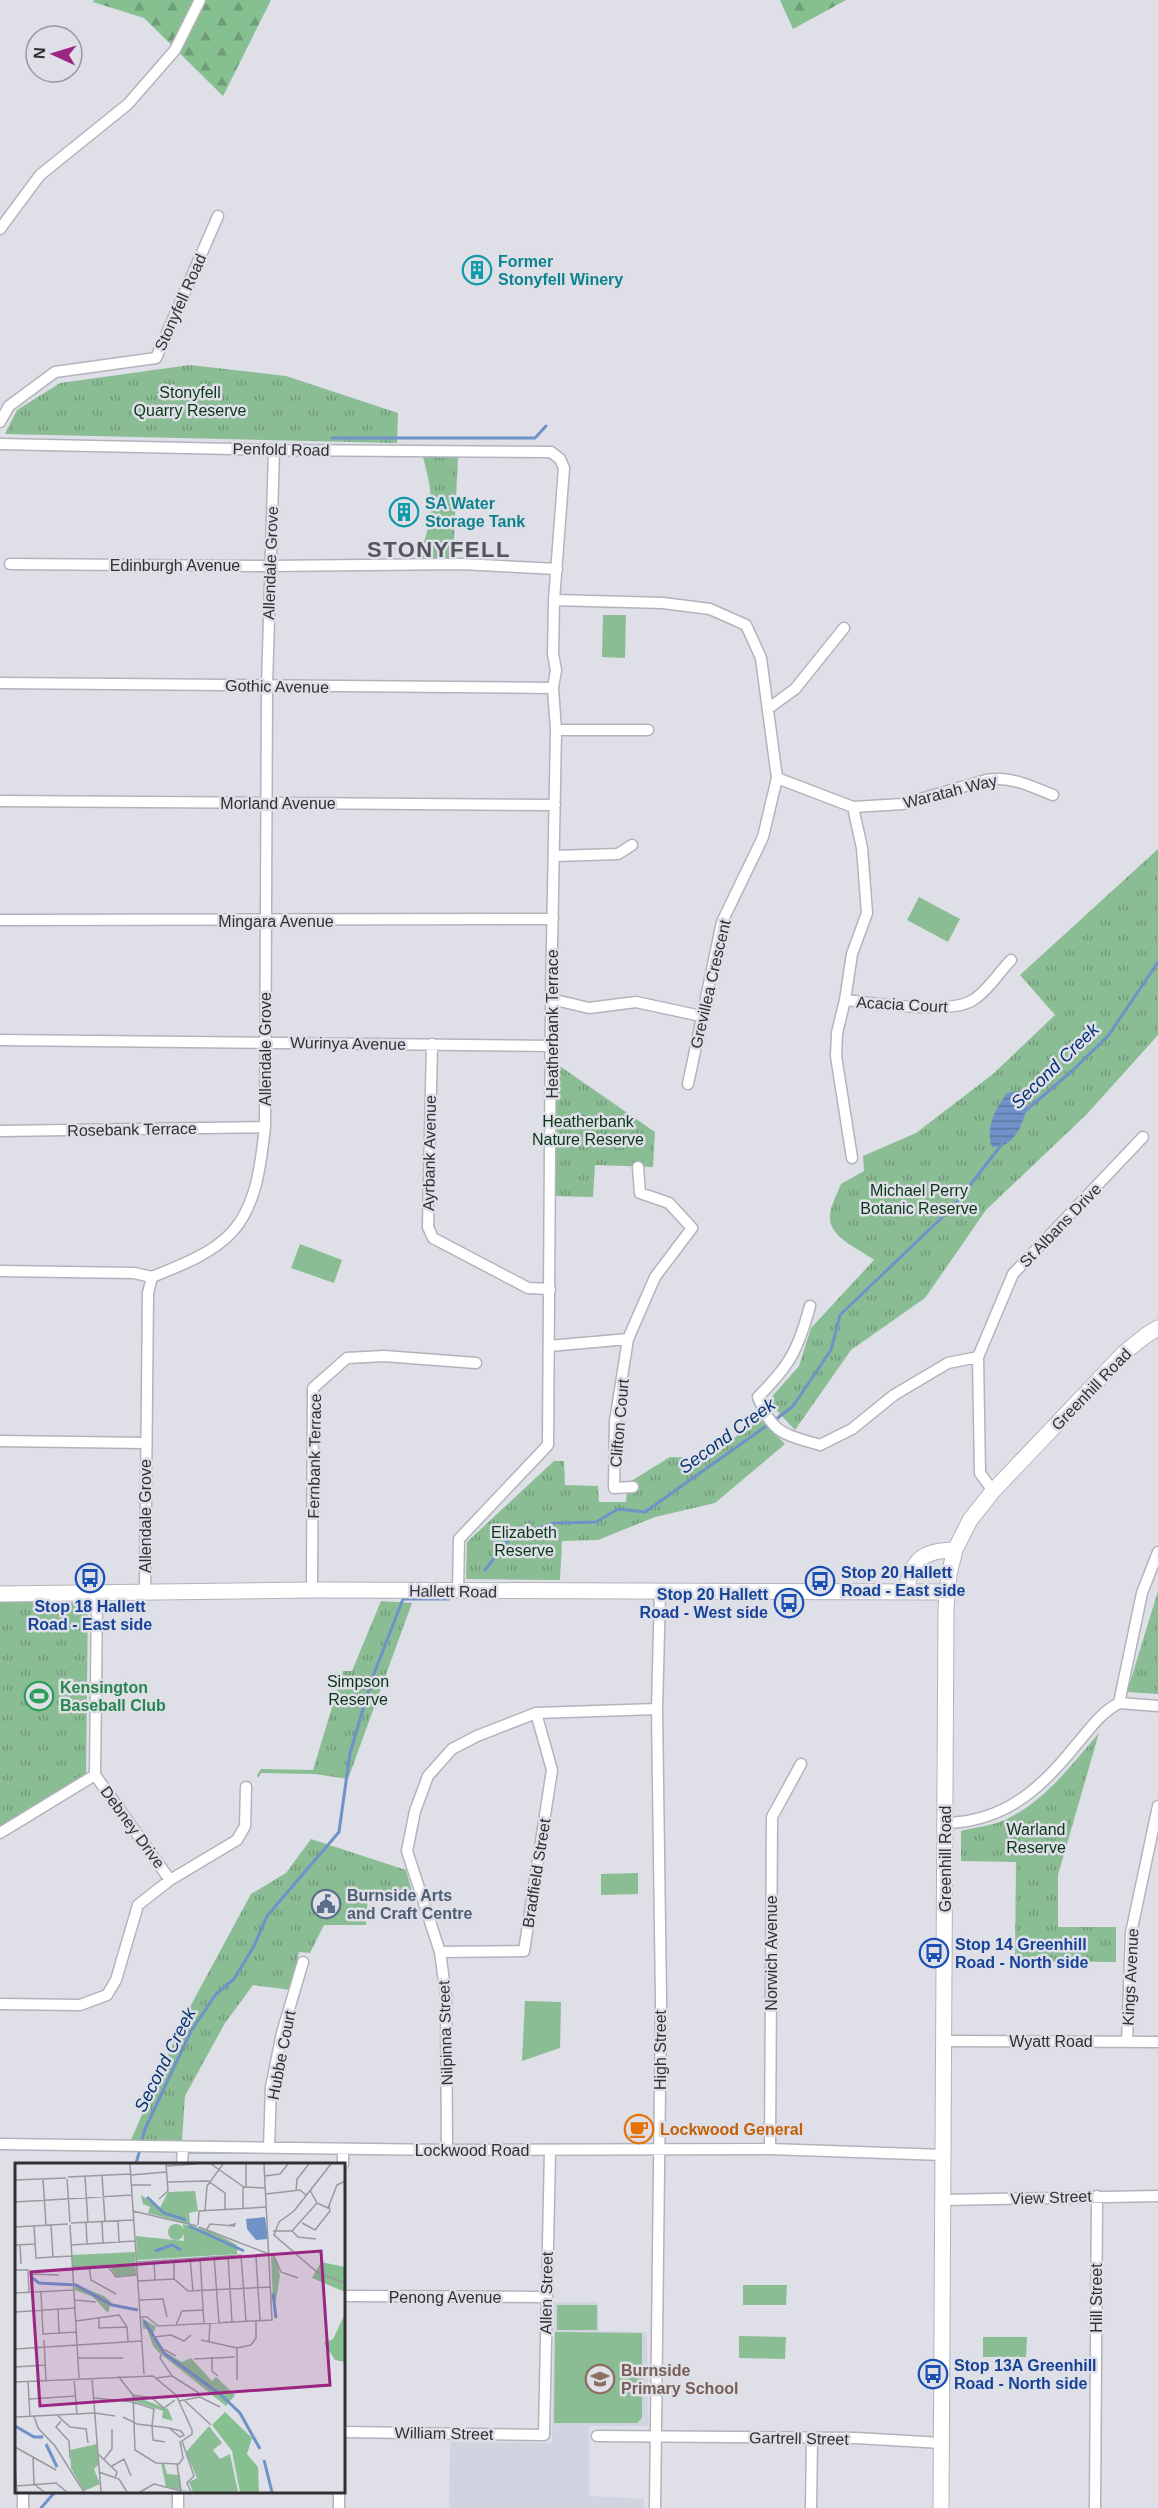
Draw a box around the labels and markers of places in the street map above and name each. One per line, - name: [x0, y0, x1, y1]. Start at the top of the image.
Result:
- place label: Former Stonyfell Winery: [498, 253, 623, 288]
- building icon: Former Stonyfell Winery: [461, 254, 493, 286]
- place label: SA Water Storage Tank: [425, 495, 525, 530]
- building icon: SA Water Storage Tank: [388, 496, 420, 528]
- bus stop icon: Stop 18 Hallett Road - East side: [74, 1562, 106, 1594]
- place label: Stop 20 Hallett Road - East side: [841, 1564, 966, 1599]
- bus stop icon: Stop 20 Hallett Road - East side: [804, 1565, 836, 1597]
- place label: Stop 20 Hallett Road - West side: [639, 1586, 769, 1621]
- bus stop icon: Stop 20 Hallett Road - West side: [773, 1587, 805, 1619]
- place label: Stop 18 Hallett Road - East side: [28, 1598, 152, 1633]
- place label: Kensington Baseball Club: [60, 1679, 166, 1714]
- sports icon: Kensington Baseball Club: [23, 1680, 55, 1712]
- place label: Burnside Arts and Craft Centre: [347, 1887, 472, 1922]
- public building icon: Burnside Arts and Craft Centre: [310, 1888, 342, 1920]
- place label: Stop 14 Greenhill Road - North side: [955, 1936, 1088, 1971]
- bus stop icon: Stop 14 Greenhill Road - North side: [918, 1937, 950, 1969]
- cafe icon: Lockwood General: [623, 2113, 655, 2145]
- place label: Lockwood General: [660, 2121, 803, 2138]
- place label: Stop 13A Greenhill Road - North side: [954, 2357, 1097, 2392]
- bus stop icon: Stop 13A Greenhill Road - North side: [917, 2358, 949, 2390]
- place label: Burnside Primary School: [621, 2362, 738, 2397]
- school or university icon: Burnside Primary School: [584, 2363, 616, 2395]

